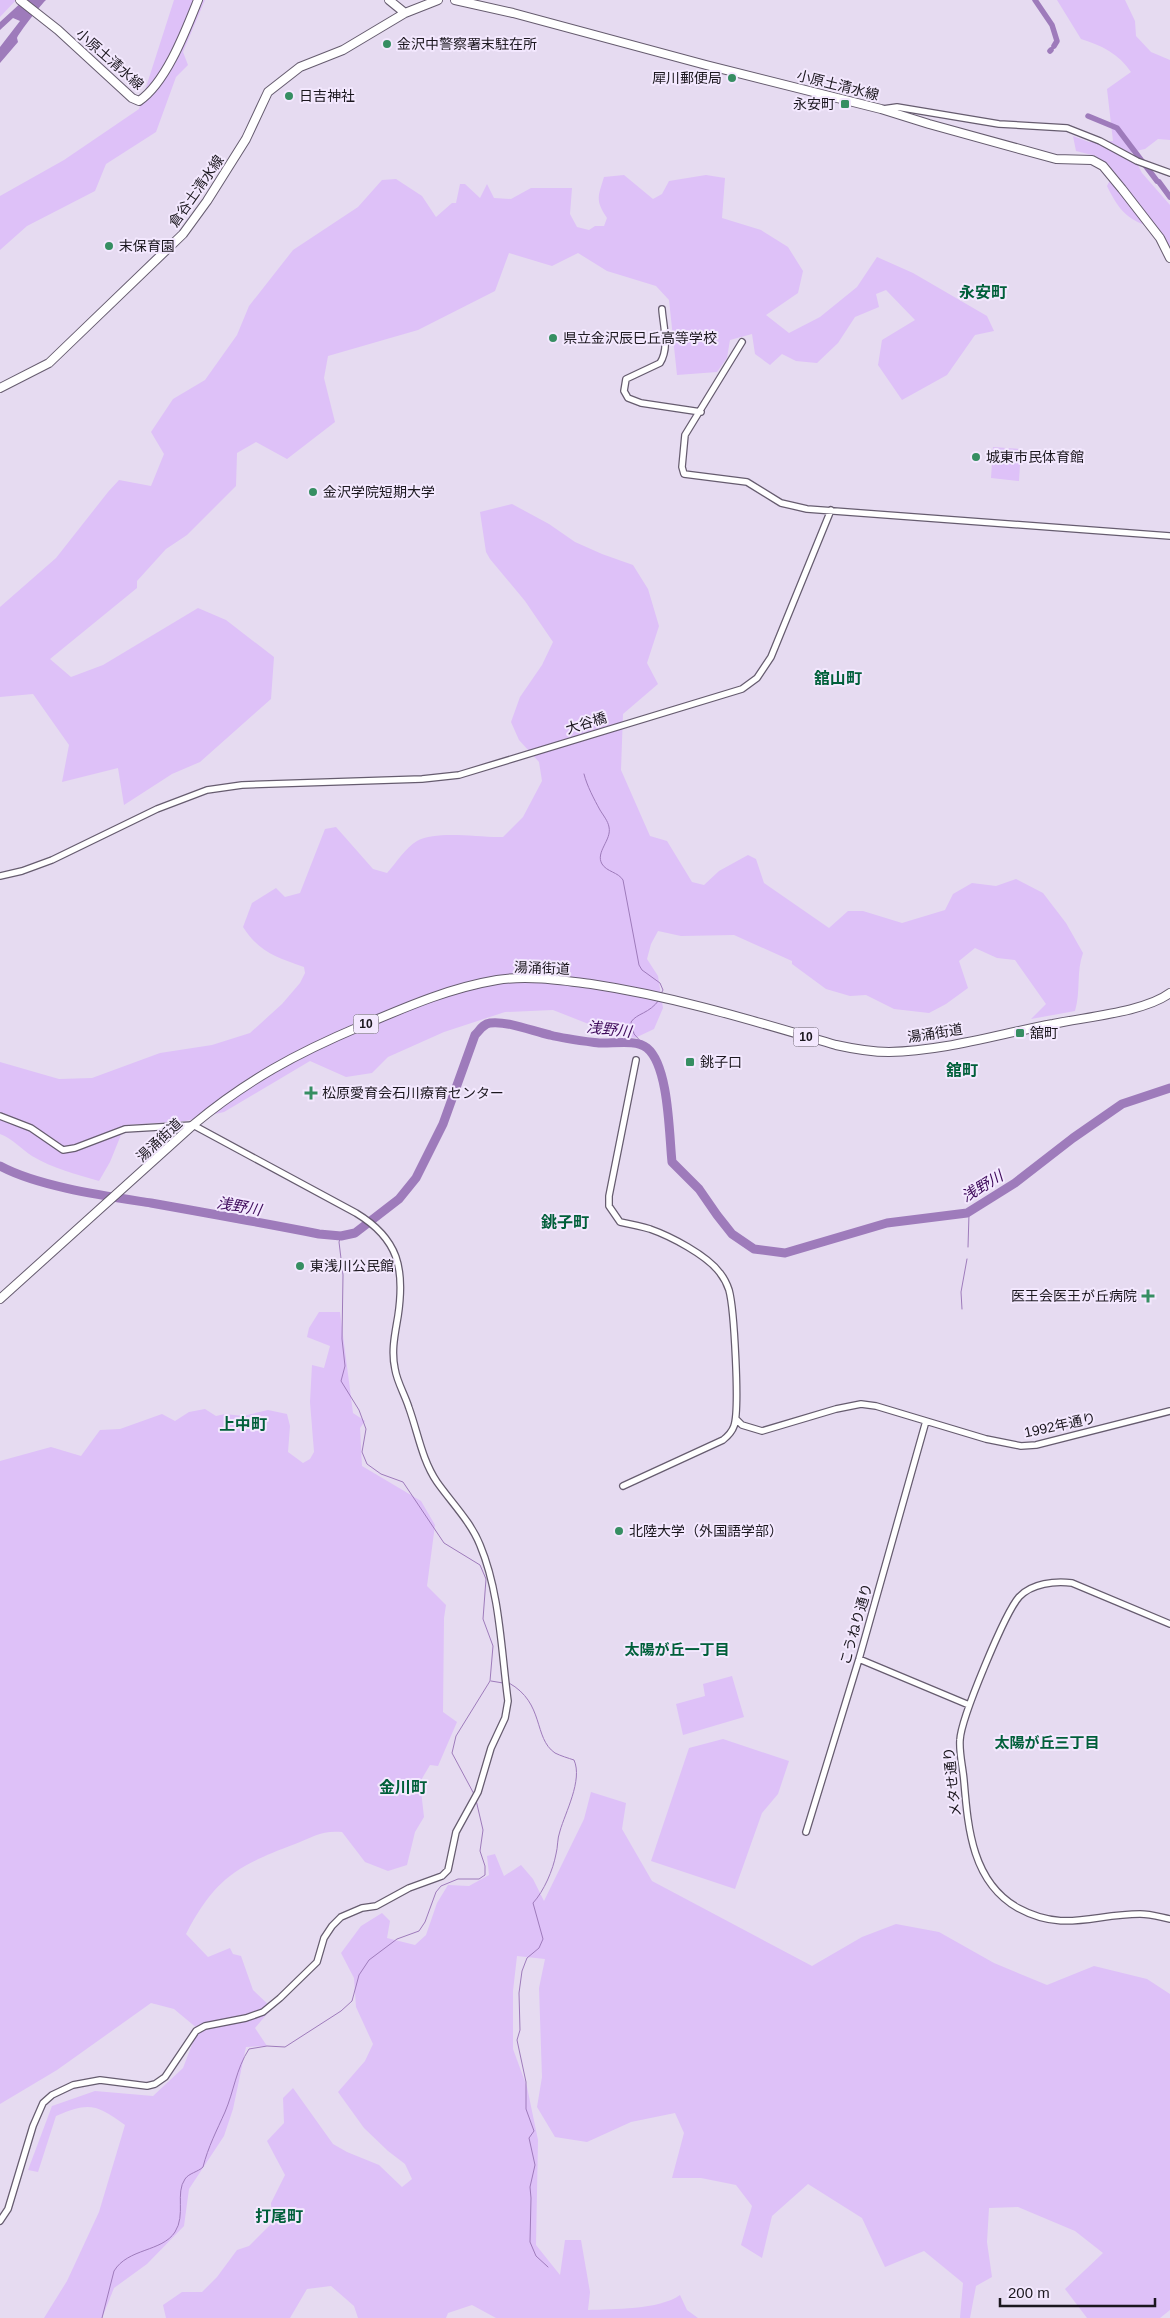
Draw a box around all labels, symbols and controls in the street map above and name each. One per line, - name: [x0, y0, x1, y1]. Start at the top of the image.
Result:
- street label: 小原土清水線: [73, 25, 147, 93]
- place label: 金沢中警察署末駐在所: [397, 36, 537, 52]
- marker: 金沢中警察署末駐在所: [381, 38, 393, 50]
- street label: 小原土清水線: [795, 67, 881, 103]
- place label: 犀川郵便局: [652, 70, 722, 86]
- marker: 犀川郵便局: [726, 72, 738, 84]
- place label: 日吉神社: [299, 88, 355, 104]
- marker: 日吉神社: [283, 90, 295, 102]
- place label: 永安町: [793, 96, 835, 112]
- marker: 永安町: [839, 98, 851, 110]
- street label: 倉谷土清水線: [165, 152, 227, 230]
- place label: 末保育園: [119, 238, 175, 254]
- marker: 末保育園: [103, 240, 115, 252]
- district label: 永安町: [959, 284, 1007, 301]
- place label: 県立金沢辰巳丘高等学校: [563, 330, 717, 346]
- marker: 県立金沢辰巳丘高等学校: [547, 332, 559, 344]
- place label: 城東市民体育館: [986, 449, 1084, 465]
- marker: 城東市民体育館: [970, 451, 982, 463]
- place label: 金沢学院短期大学: [323, 484, 435, 500]
- marker: 金沢学院短期大学: [307, 486, 319, 498]
- district label: 舘山町: [814, 670, 862, 687]
- street label: 大谷橋: [564, 709, 608, 737]
- street label: 湯涌街道: [514, 959, 570, 977]
- road number: 10: [354, 1014, 378, 1034]
- water label: 浅野川: [586, 1018, 634, 1040]
- street label: 湯涌街道: [906, 1021, 964, 1045]
- place label: 舘町: [1030, 1025, 1058, 1041]
- marker: 舘町: [1014, 1027, 1026, 1039]
- road number: 10: [794, 1028, 818, 1046]
- place label: 銚子口: [700, 1054, 742, 1070]
- marker: 銚子口: [684, 1056, 696, 1068]
- district label: 舘町: [946, 1062, 978, 1079]
- place label: 松原愛育会石川療育センター: [322, 1085, 504, 1101]
- marker: 松原愛育会石川療育センター: [304, 1086, 318, 1100]
- street label: 湯涌街道: [133, 1115, 185, 1165]
- water label: 浅野川: [958, 1166, 1007, 1205]
- water label: 浅野川: [215, 1194, 265, 1219]
- district label: 銚子町: [541, 1213, 589, 1231]
- place label: 東浅川公民館: [310, 1258, 394, 1274]
- marker: 東浅川公民館: [294, 1260, 306, 1272]
- place label: 医王会医王が丘病院: [1011, 1288, 1137, 1304]
- marker: 医王会医王が丘病院: [1141, 1289, 1155, 1303]
- street label: 1992年通り: [1023, 1410, 1097, 1440]
- district label: 上中町: [219, 1416, 267, 1433]
- place label: 北陸大学（外国語学部）: [629, 1523, 783, 1539]
- marker: 北陸大学（外国語学部）: [613, 1525, 625, 1537]
- street label: こうねり通り: [837, 1581, 875, 1667]
- district label: 太陽が丘一丁目: [624, 1641, 730, 1658]
- district label: 太陽が丘三丁目: [994, 1734, 1100, 1751]
- street label: メタせ通り: [940, 1746, 964, 1818]
- district label: 金川町: [379, 1779, 427, 1796]
- district label: 打尾町: [255, 2208, 303, 2225]
- scale bar: [1000, 2276, 1155, 2308]
- text: 200 m: [1008, 2284, 1050, 2301]

